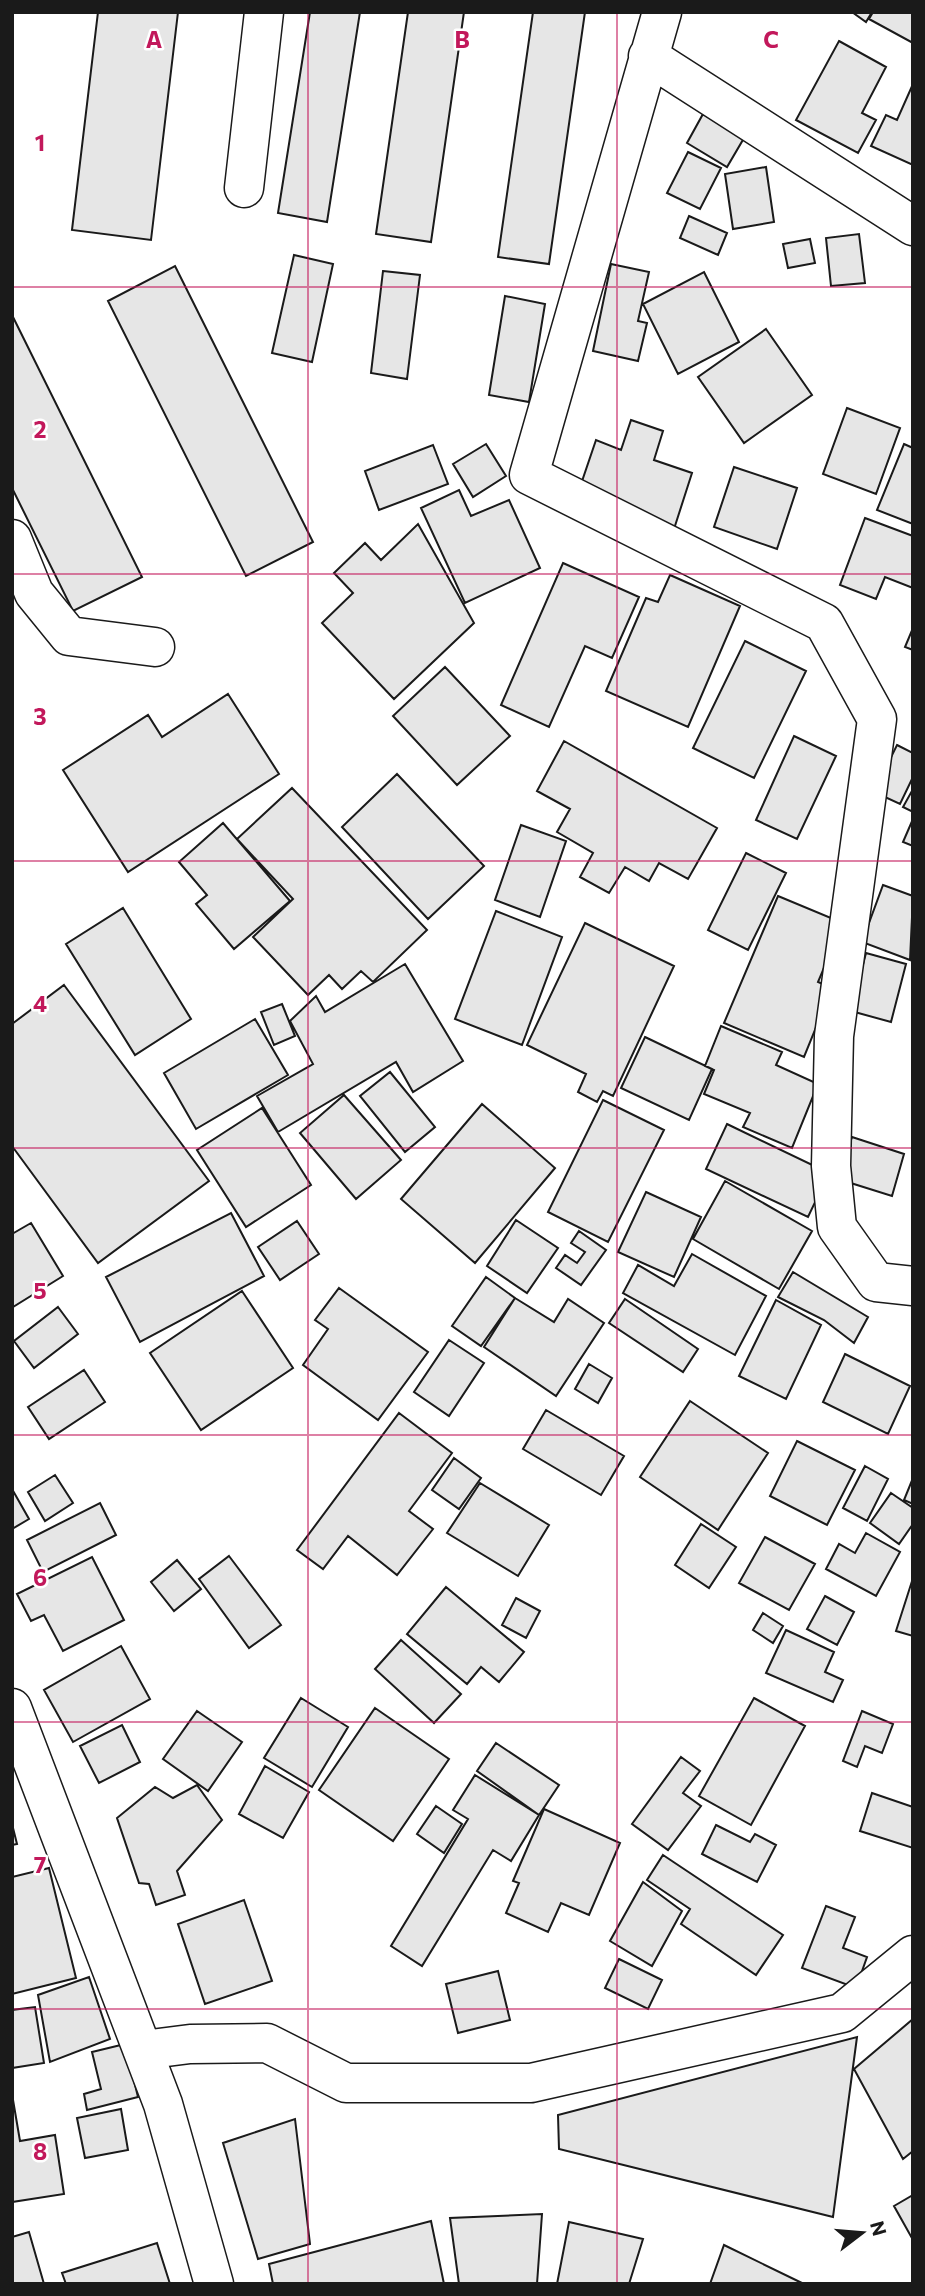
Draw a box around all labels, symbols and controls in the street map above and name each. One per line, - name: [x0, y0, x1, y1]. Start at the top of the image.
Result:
- text: A: [146, 25, 163, 53]
- text: B: [454, 25, 470, 53]
- text: C: [763, 25, 779, 53]
- text: 1: [35, 128, 45, 156]
- text: 2: [33, 415, 47, 443]
- text: 3: [33, 702, 47, 730]
- text: 4: [33, 989, 47, 1017]
- text: 5: [33, 1276, 47, 1304]
- text: 6: [33, 1563, 47, 1591]
- text: 7: [34, 1850, 46, 1878]
- text: 8: [33, 2137, 47, 2165]
- north arrow: [827, 2198, 897, 2268]
- text: N: [866, 2218, 892, 2238]

